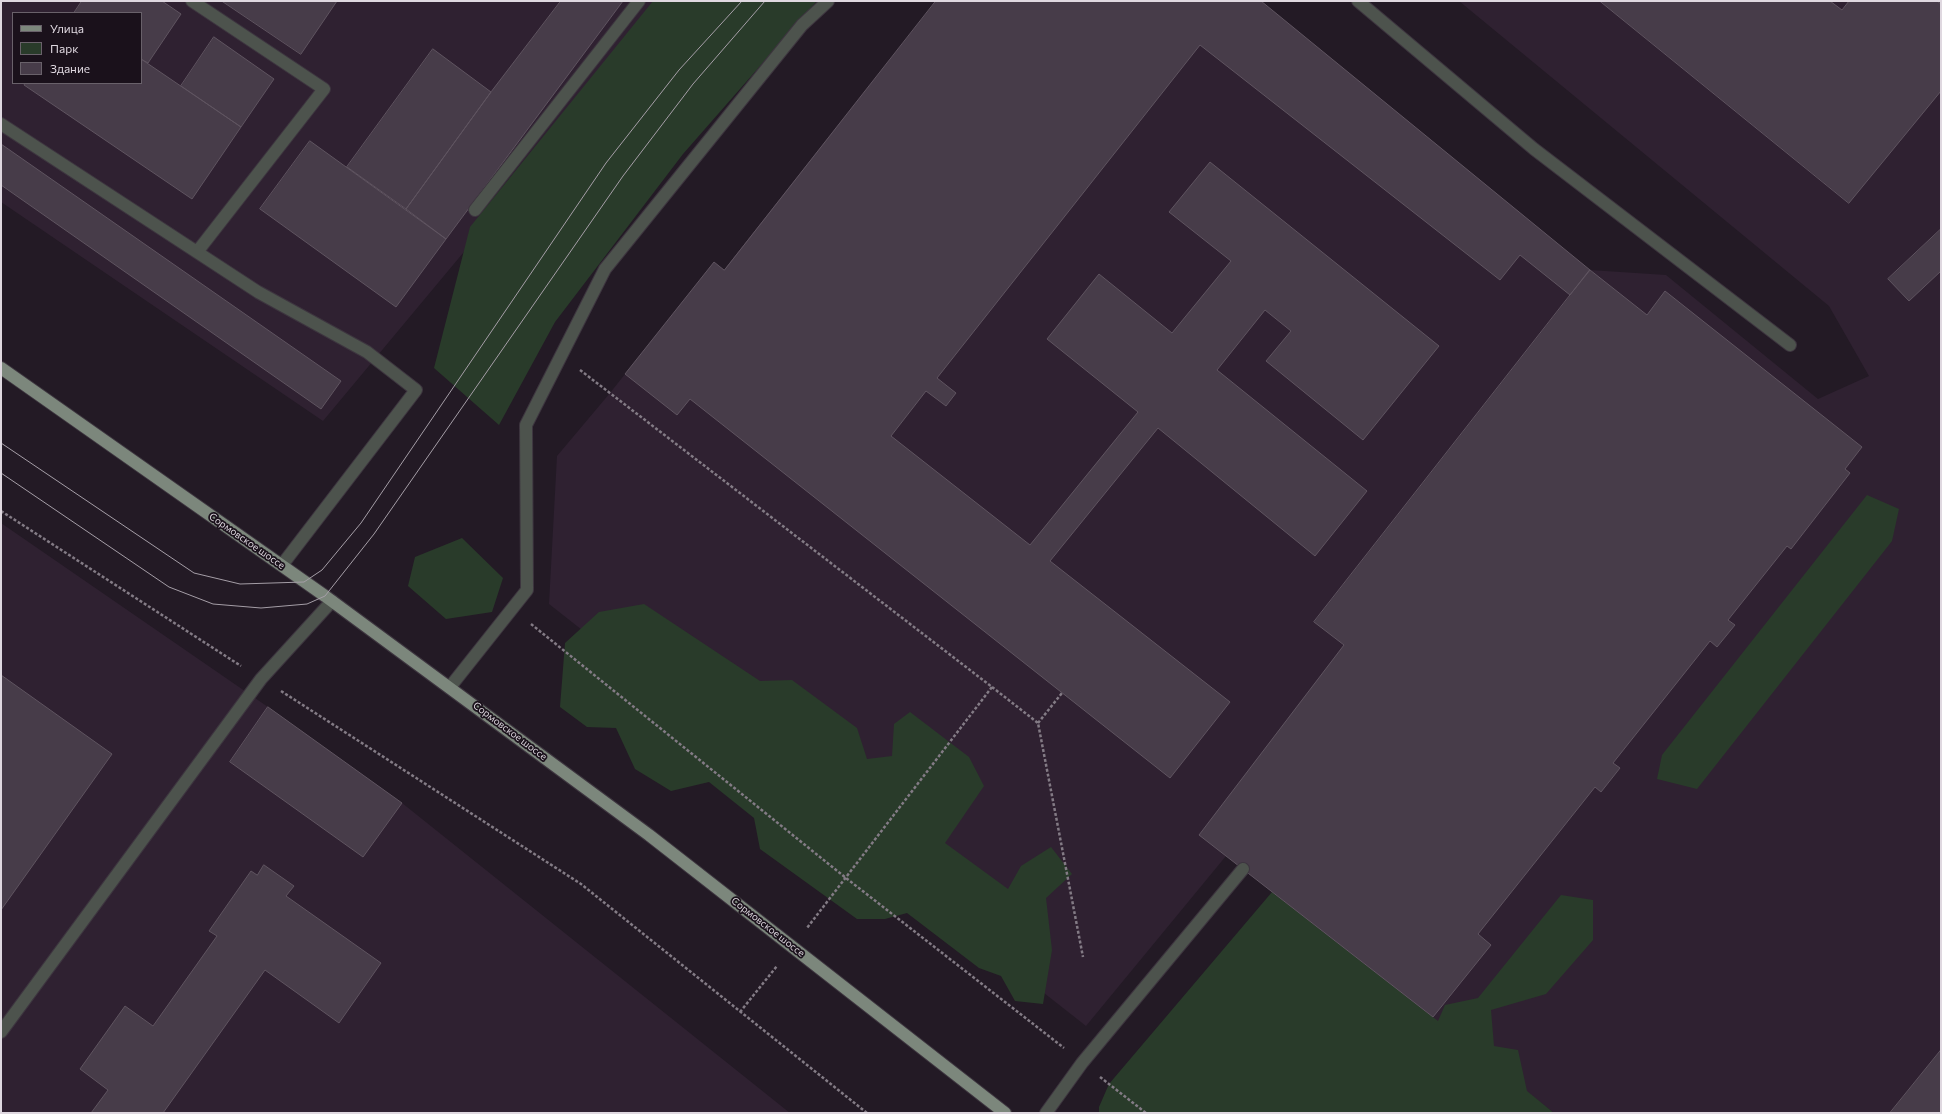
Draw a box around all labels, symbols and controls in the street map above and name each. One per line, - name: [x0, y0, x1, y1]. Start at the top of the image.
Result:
- legend: [12, 12, 142, 84]
- text: Улица: [50, 21, 84, 35]
- text: Парк: [50, 41, 79, 55]
- text: Здание: [50, 61, 90, 75]
- street label: Сормовское шоссе: [207, 510, 287, 572]
- street label: Сормовское шоссе: [471, 699, 549, 763]
- street label: Сормовское шоссе: [729, 895, 807, 959]

